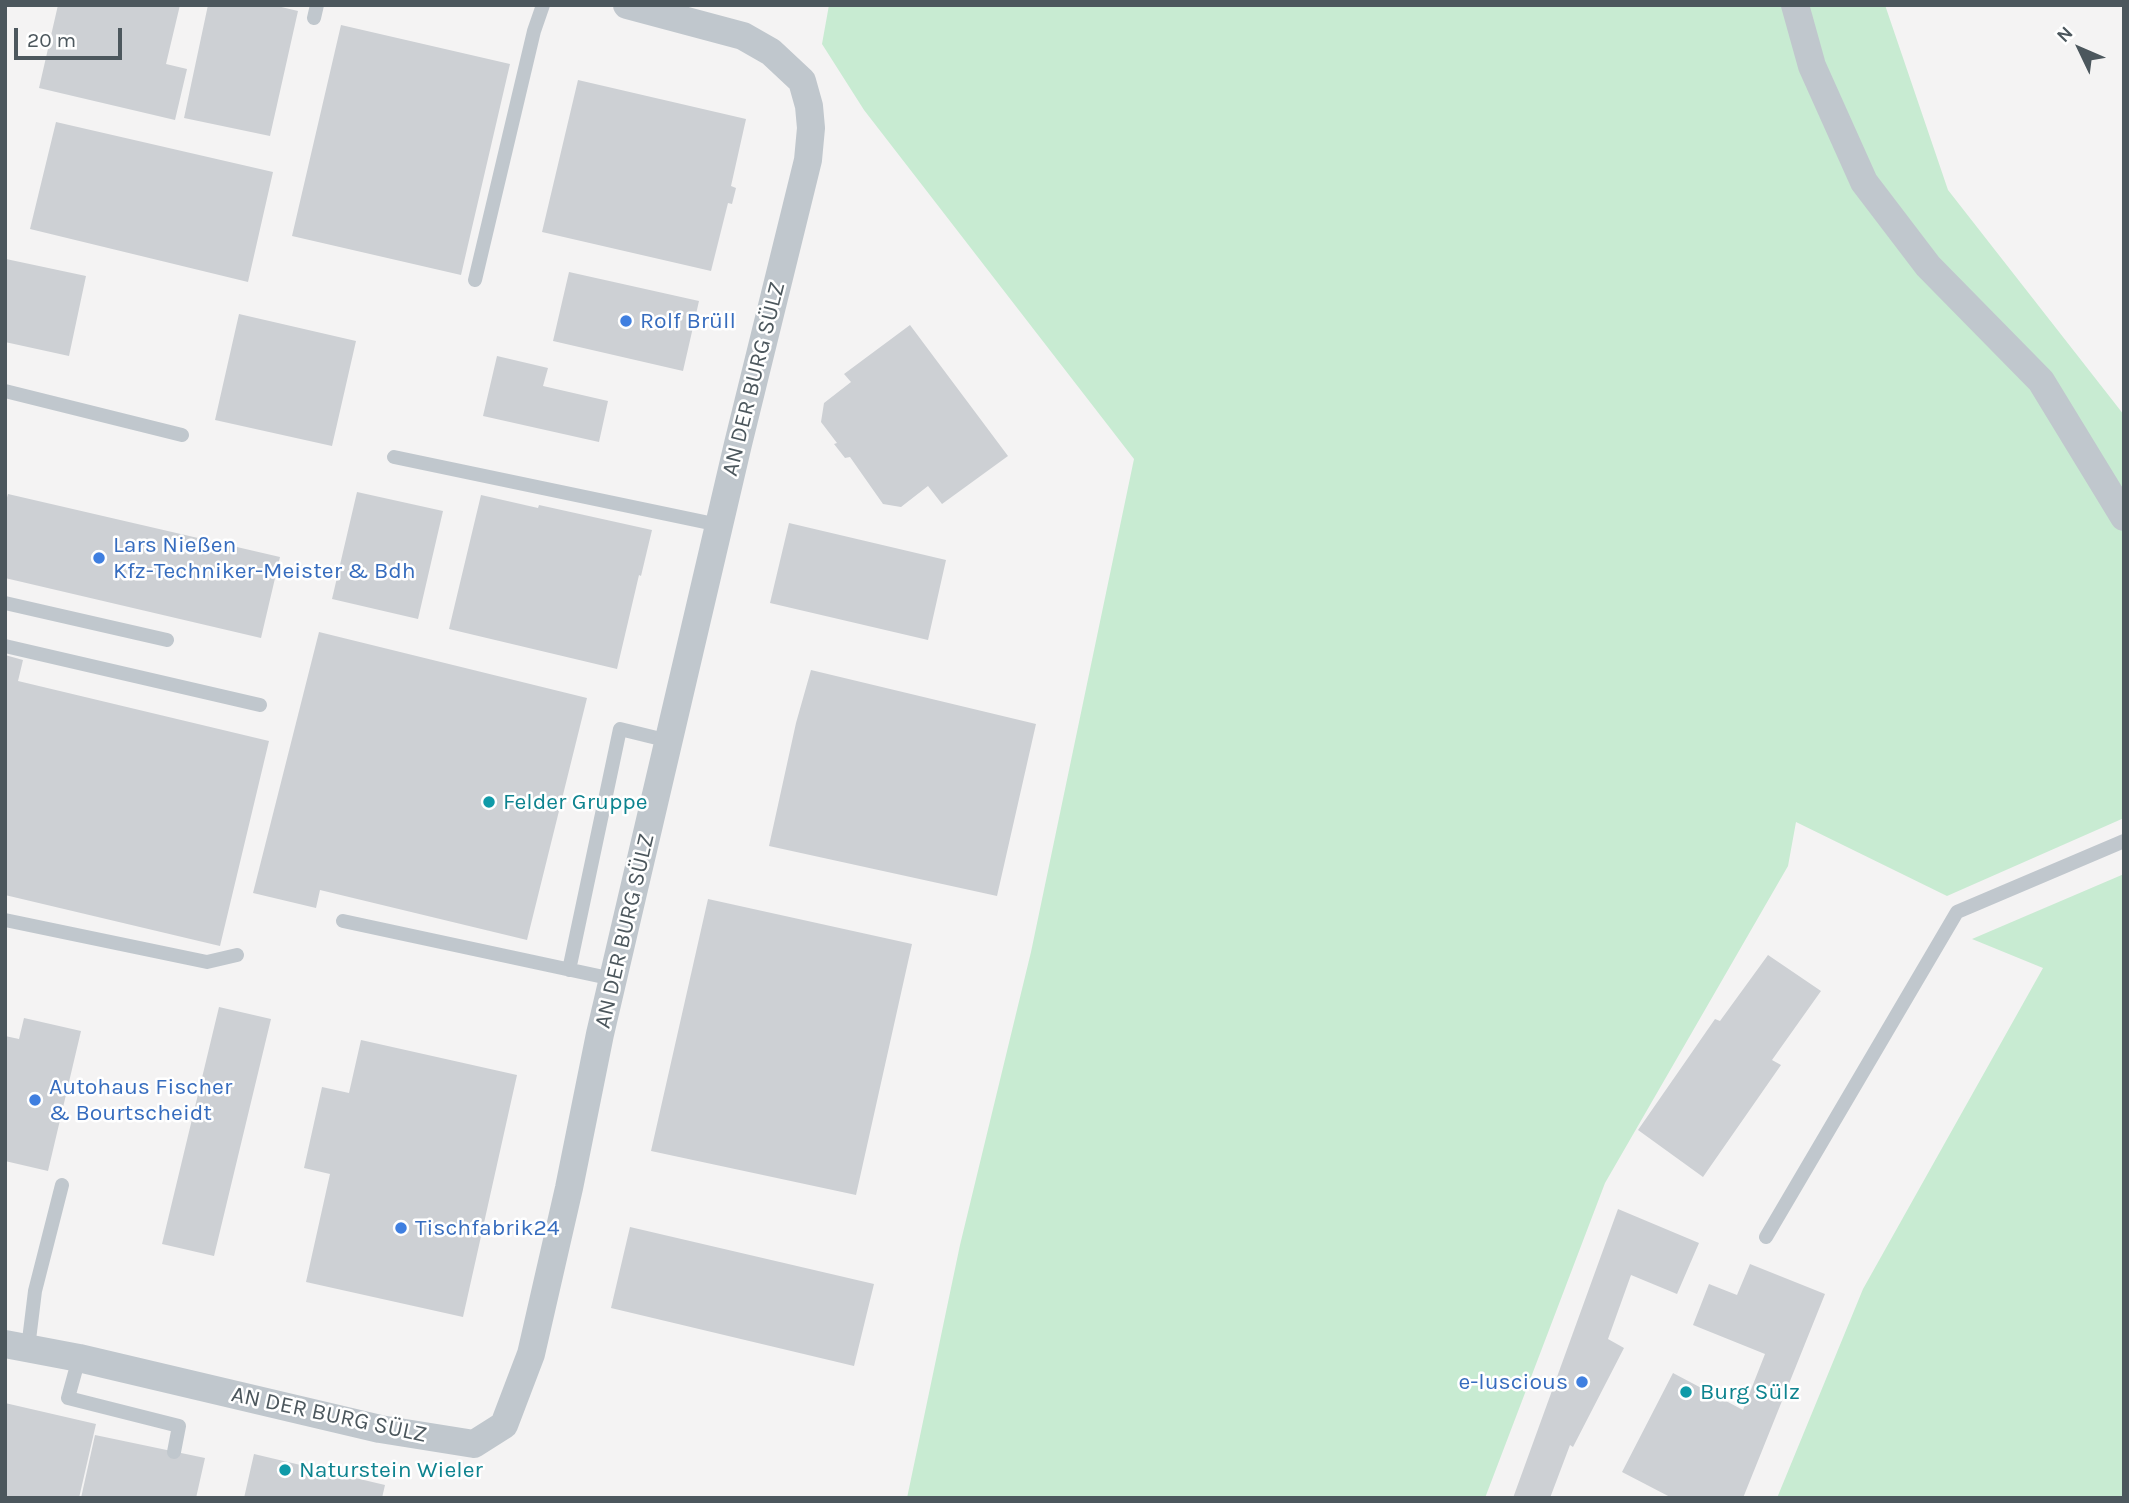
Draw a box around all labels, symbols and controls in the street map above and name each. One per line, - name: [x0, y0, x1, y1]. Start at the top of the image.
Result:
- scale bar: [18, 14, 126, 58]
- north arrow: [2045, 14, 2115, 84]
- text: N: [2052, 22, 2078, 47]
- text: 20 m: [27, 28, 76, 52]
- street label: AN DER BURG SÜLZ: [717, 279, 791, 479]
- place label: Rolf Brüll: [640, 307, 736, 335]
- marker: Rolf Brüll: [618, 313, 634, 329]
- place label: Lars Nießen Kfz-Techniker-Meister & Bdh: [113, 531, 416, 585]
- marker: Lars Nießen Kfz-Techniker-Meister & Bdh: [91, 550, 107, 566]
- place label: Felder Gruppe: [503, 788, 648, 816]
- marker: Felder Gruppe: [481, 794, 497, 810]
- street label: AN DER BURG SÜLZ: [589, 831, 661, 1031]
- place label: Autohaus Fischer & Bourtscheidt: [49, 1073, 232, 1127]
- marker: Autohaus Fischer & Bourtscheidt: [27, 1092, 43, 1108]
- place label: Tischfabrik24: [415, 1214, 560, 1242]
- marker: Tischfabrik24: [393, 1220, 409, 1236]
- place label: e-luscious: [1458, 1368, 1568, 1396]
- marker: e-luscious: [1574, 1374, 1590, 1390]
- place label: Burg Sülz: [1700, 1378, 1800, 1406]
- street label: AN DER BURG SÜLZ: [229, 1381, 429, 1449]
- marker: Burg Sülz: [1678, 1384, 1694, 1400]
- place label: Naturstein Wieler: [299, 1456, 483, 1484]
- marker: Naturstein Wieler: [277, 1462, 293, 1478]

